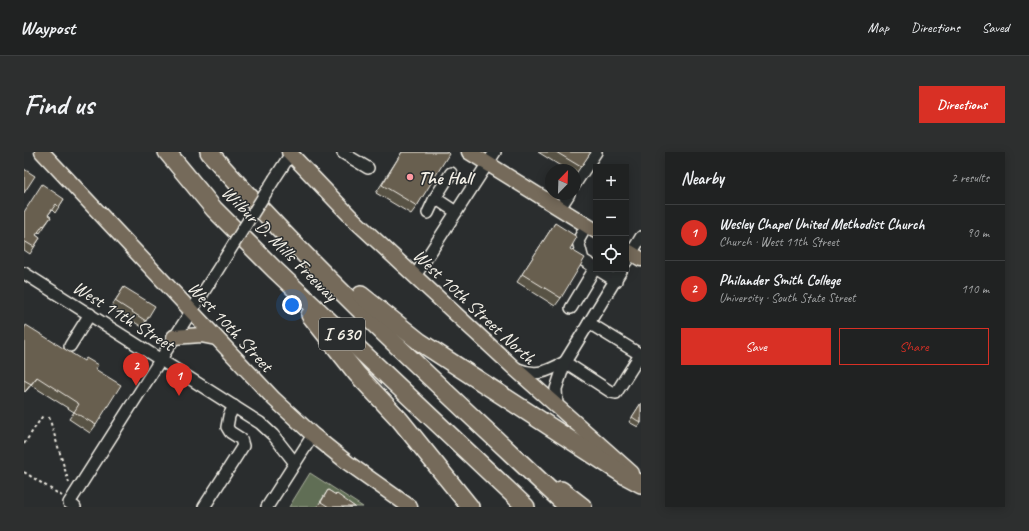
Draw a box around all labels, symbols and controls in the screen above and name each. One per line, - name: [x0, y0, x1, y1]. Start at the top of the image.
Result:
- text: Waypost: [20, 16, 75, 40]
- text: Map: [868, 19, 889, 36]
- text: Directions: [911, 19, 960, 36]
- text: Saved: [982, 19, 1009, 36]
- button: Directions: [919, 86, 1005, 123]
- text: Find us: [24, 87, 94, 122]
- north arrow: [545, 164, 581, 200]
- map controls: [593, 164, 629, 272]
- button: +: [593, 164, 629, 200]
- place label: The Hall: [418, 166, 476, 190]
- text: Nearby: [681, 168, 724, 189]
- text: 2 results: [951, 170, 989, 186]
- marker: The Hall: [405, 172, 415, 182]
- street label: Wilbur D. Mills Freeway: [216, 181, 343, 308]
- button: −: [593, 200, 629, 236]
- text: Wesley Chapel United Methodist Church: [719, 215, 924, 234]
- text: 1: [691, 225, 697, 241]
- text: 90 m: [967, 225, 989, 241]
- text: Church · West 11th Street: [719, 234, 839, 250]
- button: locate: [593, 236, 629, 272]
- street label: West 10th Street North: [408, 244, 542, 371]
- text: Philander Smith College: [719, 271, 840, 290]
- street label: West 11th Street: [68, 275, 180, 357]
- street label: West 10th Street: [182, 276, 279, 378]
- text: 2: [691, 281, 697, 297]
- text: 110 m: [961, 281, 989, 297]
- text: University · South State Street: [719, 290, 855, 306]
- your location: [282, 295, 302, 315]
- road number: I 630: [319, 318, 365, 350]
- button: Save: [681, 328, 831, 365]
- button: Share: [839, 328, 989, 365]
- pin: 2: [123, 353, 149, 386]
- pin: 1: [166, 363, 192, 396]

